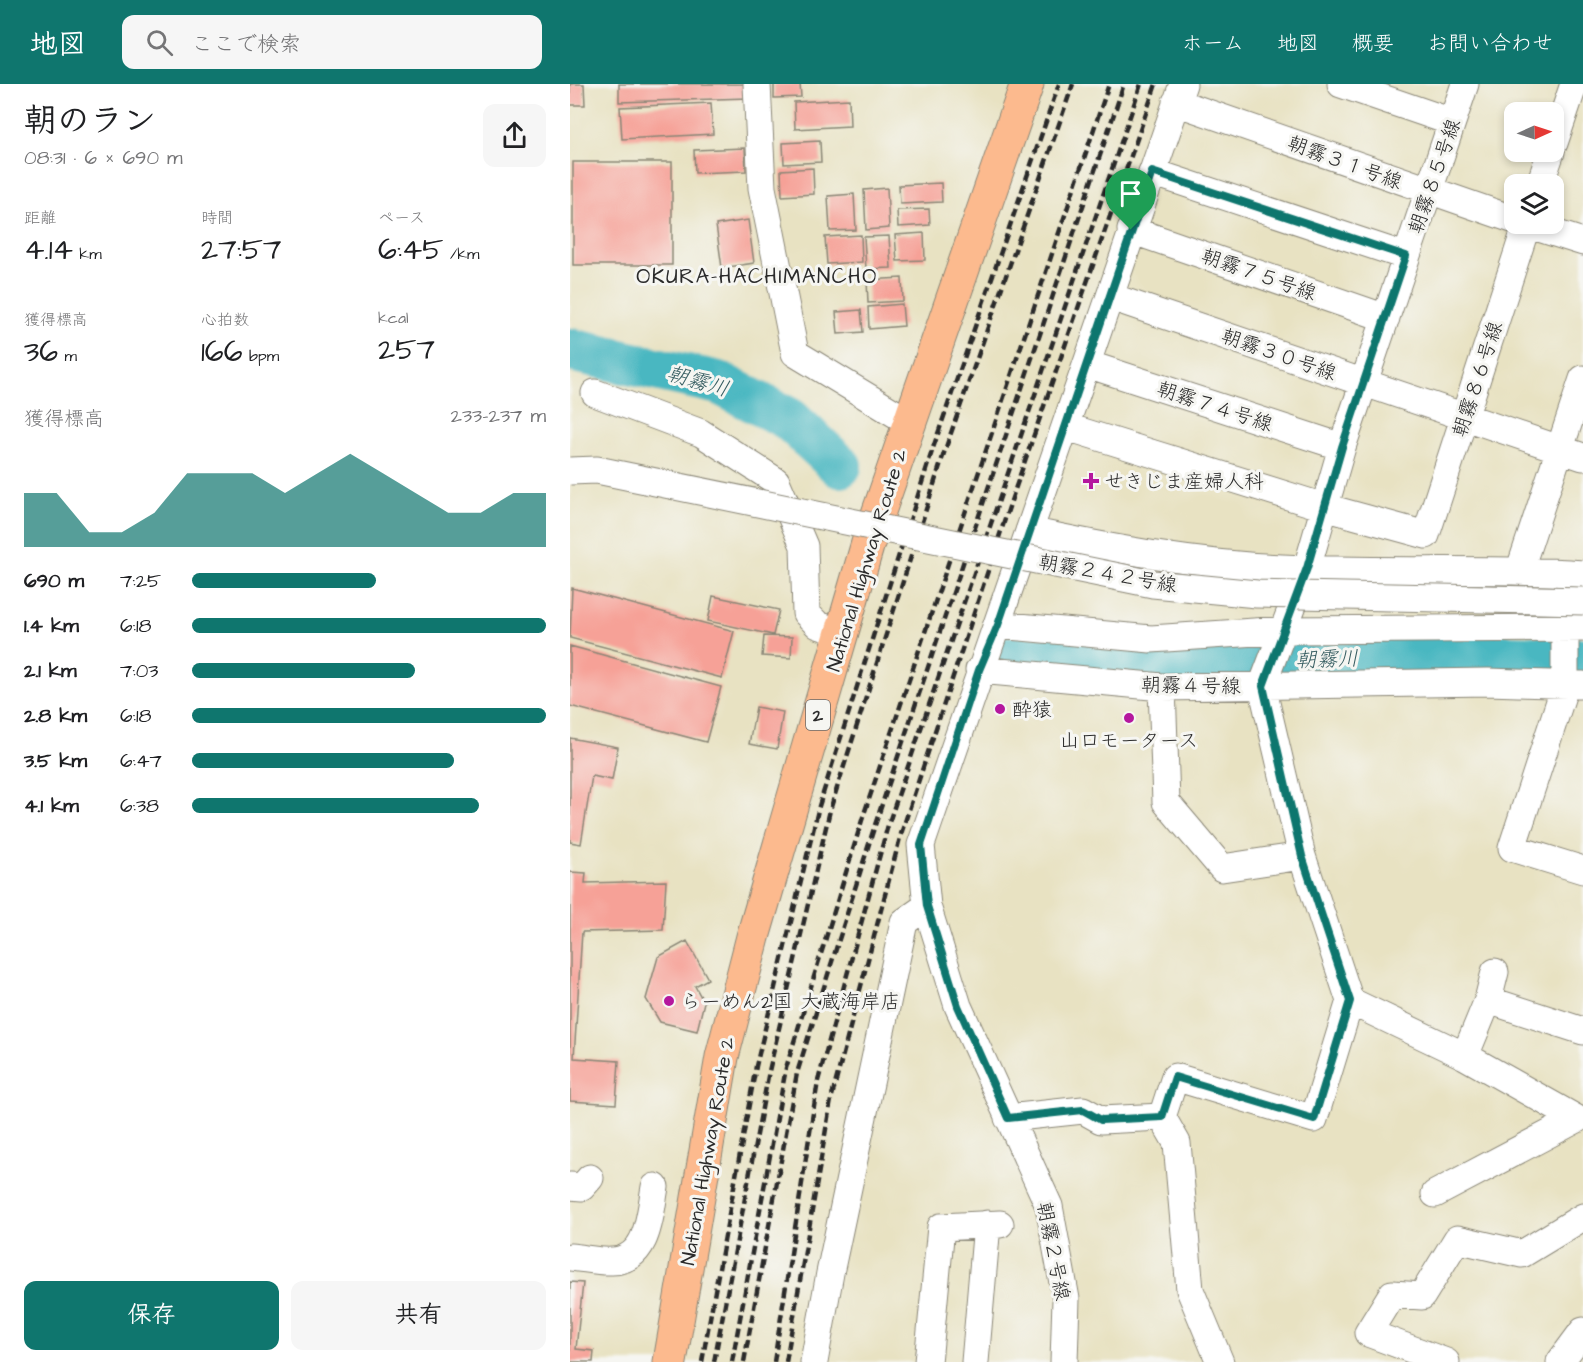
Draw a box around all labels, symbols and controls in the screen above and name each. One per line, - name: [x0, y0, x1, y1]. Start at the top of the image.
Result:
- search box: [122, 15, 542, 69]
- text: 地図: [30, 25, 86, 64]
- icon: search: [143, 26, 176, 59]
- text: ここで検索: [191, 29, 301, 60]
- text: ホーム: [1182, 29, 1244, 58]
- text: 地図: [1277, 29, 1319, 58]
- text: 概要: [1352, 29, 1394, 58]
- text: お問い合わせ: [1427, 29, 1553, 58]
- text: 朝のラン: [24, 98, 156, 144]
- north arrow: [1504, 102, 1564, 162]
- map controls: [1504, 102, 1564, 234]
- button: share: [483, 104, 546, 167]
- street label: 朝霧８５号線: [1402, 115, 1468, 238]
- street label: 朝霧３１号線: [1283, 129, 1406, 197]
- text: 08:31 · 6 × 690 m: [24, 144, 183, 172]
- pin: [1105, 168, 1156, 230]
- button: layers: [1504, 174, 1564, 234]
- icon: arrive: [1114, 177, 1147, 210]
- text: 距離: [24, 207, 56, 229]
- text: 時間: [201, 207, 233, 229]
- text: ペース: [378, 207, 425, 229]
- text: 4.14: [24, 229, 73, 271]
- text: 27:57: [201, 229, 281, 271]
- text: 6:45: [378, 229, 443, 271]
- street label: 朝霧７５号線: [1197, 242, 1320, 308]
- text: km: [73, 243, 102, 265]
- text: /km: [443, 243, 479, 265]
- district label: OKURA-HACHIMANCHO: [636, 262, 878, 291]
- text: kcal: [378, 307, 409, 329]
- text: 獲得標高: [24, 309, 88, 331]
- text: 心拍数: [201, 309, 249, 331]
- street label: 朝霧８６号線: [1446, 318, 1510, 441]
- street label: 朝霧３０号線: [1217, 322, 1340, 388]
- text: 257: [378, 329, 435, 371]
- text: 36: [24, 331, 58, 373]
- text: 166: [201, 331, 242, 373]
- text: m: [58, 345, 77, 367]
- text: bpm: [242, 345, 279, 367]
- water label: 朝霧川: [664, 359, 732, 404]
- street label: 朝霧７４号線: [1153, 375, 1276, 439]
- text: 233–237 m: [450, 402, 546, 430]
- text: 獲得標高: [24, 405, 104, 433]
- street label: National Highway Route 2: [820, 445, 915, 675]
- place label: せきじま産婦人科: [1104, 468, 1264, 496]
- marker: せきじま産婦人科: [1082, 472, 1100, 490]
- street label: 朝霧２４２号線: [1036, 548, 1179, 600]
- text: 690 m: [24, 567, 84, 595]
- text: 7:25: [120, 567, 161, 595]
- text: 1.4 km: [24, 612, 79, 640]
- text: 6:18: [120, 612, 151, 640]
- water label: 朝霧川: [1295, 644, 1359, 675]
- text: 2.1 km: [24, 657, 77, 685]
- text: 7:03: [120, 657, 158, 685]
- street label: 朝霧４号線: [1141, 671, 1241, 701]
- place label: 酔猿: [1012, 696, 1052, 724]
- road number: 2: [806, 700, 830, 730]
- text: 2.8 km: [24, 702, 87, 730]
- text: 6:18: [120, 702, 151, 730]
- marker: 酔猿: [993, 702, 1007, 716]
- marker: 山口モータース: [1122, 711, 1136, 725]
- place label: 山口モータース: [1060, 727, 1198, 755]
- text: 3.5 km: [24, 747, 87, 775]
- text: 6:47: [120, 747, 162, 775]
- text: 4.1 km: [24, 792, 79, 820]
- text: 6:38: [120, 792, 159, 820]
- place label: らーめん2国 大蔵海岸店: [681, 988, 900, 1016]
- marker: らーめん2国 大蔵海岸店: [662, 994, 676, 1008]
- street label: National Highway Route 2: [674, 1034, 743, 1268]
- street label: 朝霧２号線: [1030, 1199, 1076, 1303]
- button: 保存: [24, 1281, 279, 1350]
- button: 共有: [291, 1281, 546, 1350]

